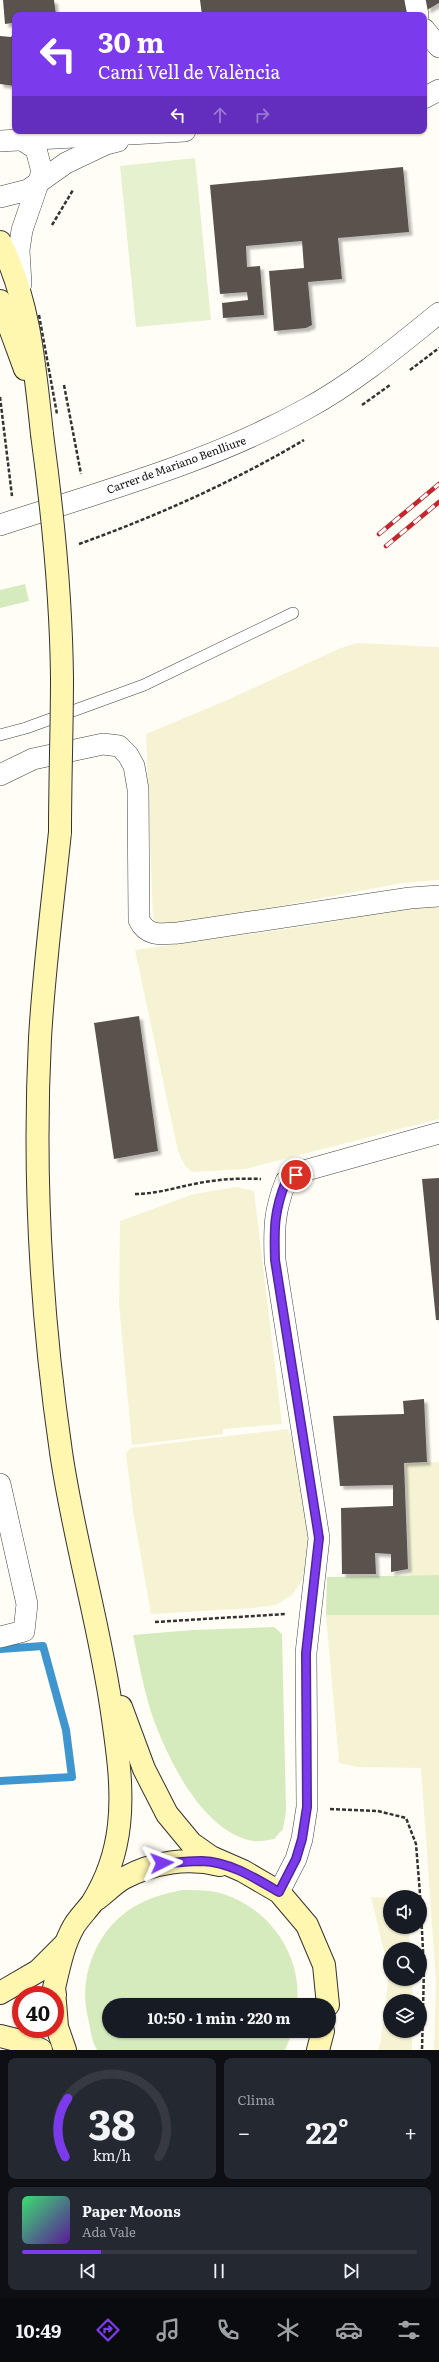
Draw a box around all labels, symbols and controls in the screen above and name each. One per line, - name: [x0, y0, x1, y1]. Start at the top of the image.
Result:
- text: 30 m: [98, 20, 164, 62]
- icon: left: [32, 28, 84, 80]
- text: Camí Vell de València: [98, 58, 280, 85]
- icon: left: [167, 104, 189, 126]
- icon: ahead: [209, 104, 231, 126]
- icon: right: [251, 104, 273, 126]
- street label: Carrer de Mariano Benlliure: [104, 431, 248, 497]
- pin: [279, 1158, 313, 1192]
- icon: arrive: [285, 1164, 307, 1186]
- position arrow: [141, 1842, 183, 1884]
- map controls: [383, 1890, 427, 2038]
- button: sound: [383, 1890, 427, 1934]
- button: search: [383, 1942, 427, 1986]
- speed limit sign: 40: [12, 1986, 64, 2038]
- button: layers: [383, 1994, 427, 2038]
- text: 10:50 · 1 min · 220 m: [147, 2006, 291, 2029]
- text: 38: [88, 2090, 136, 2152]
- text: Clima: [238, 2090, 275, 2109]
- text: 22°: [306, 2109, 349, 2153]
- text: −: [238, 2115, 250, 2148]
- text: +: [404, 2115, 417, 2148]
- text: km/h: [93, 2143, 131, 2164]
- text: Paper Moons: [82, 2199, 181, 2222]
- text: Ada Vale: [82, 2222, 136, 2241]
- icon: previous: [77, 2260, 99, 2282]
- icon: pause: [208, 2260, 230, 2282]
- icon: next: [340, 2260, 362, 2282]
- icon: directions: [94, 2316, 122, 2344]
- icon: music: [154, 2316, 182, 2344]
- icon: phone: [214, 2316, 242, 2344]
- icon: climate: [274, 2316, 302, 2344]
- icon: car: [335, 2316, 363, 2344]
- icon: filters: [395, 2316, 423, 2344]
- text: 10:49: [16, 2317, 61, 2344]

